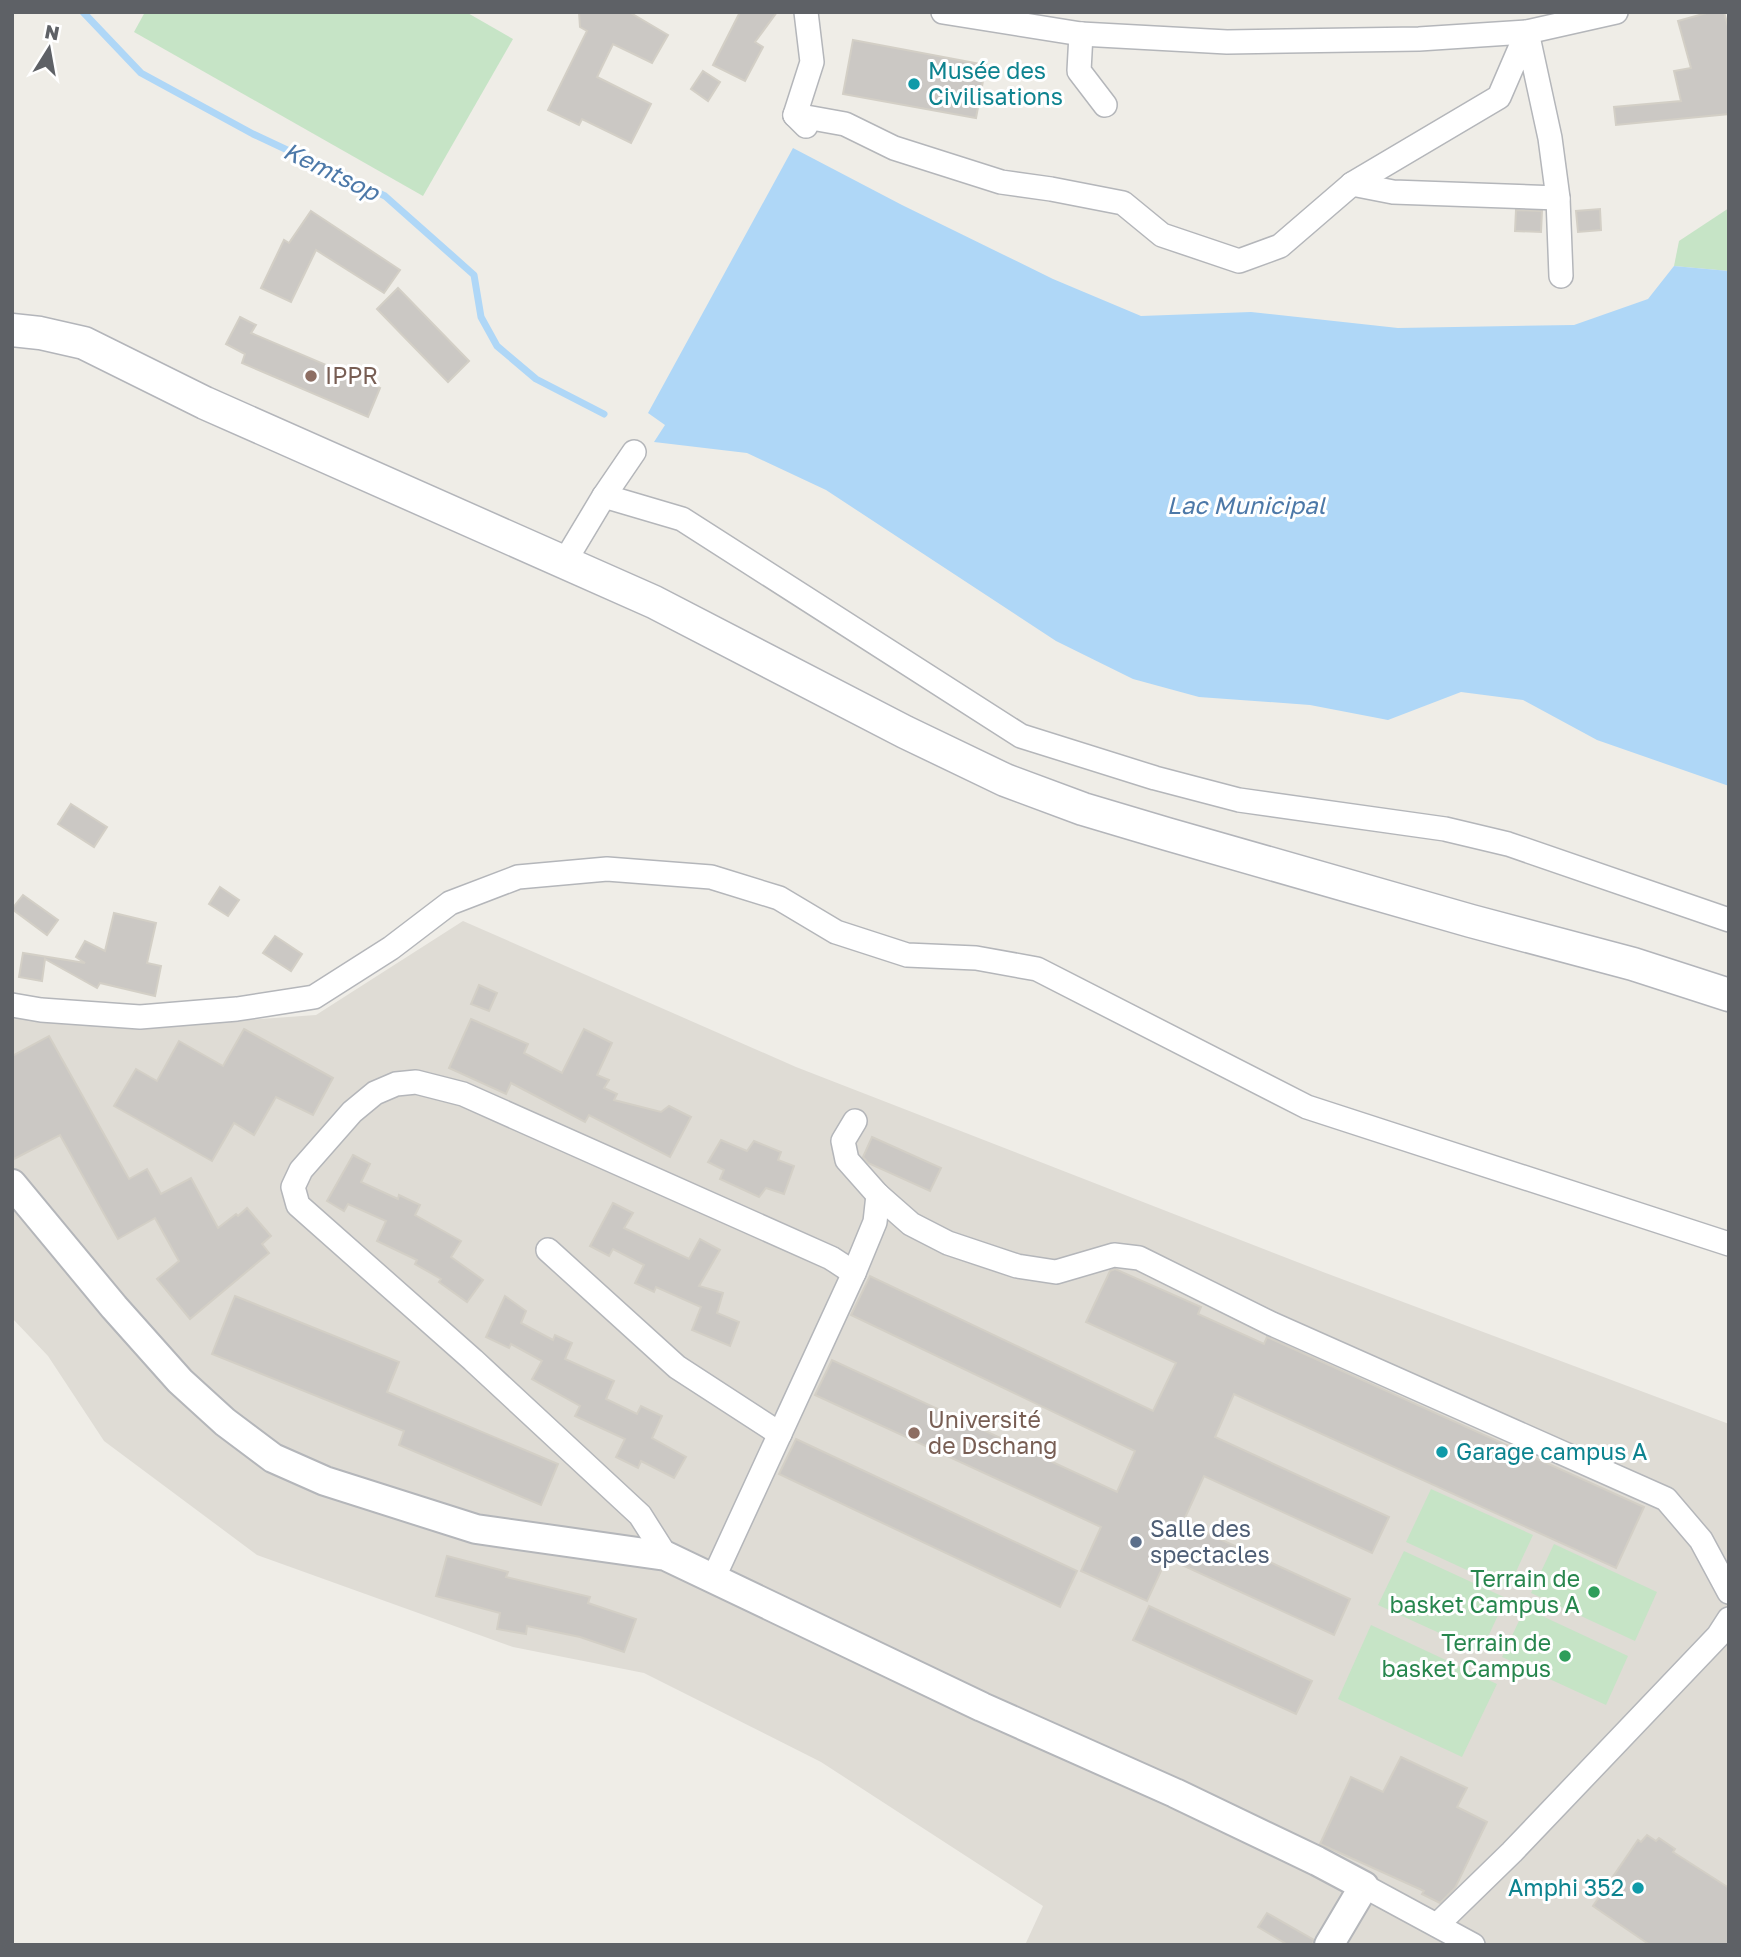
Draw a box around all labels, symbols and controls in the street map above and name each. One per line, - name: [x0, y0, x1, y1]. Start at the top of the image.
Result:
- north arrow: [14, 14, 84, 84]
- text: N: [43, 19, 62, 44]
- place label: Musée des Civilisations: [928, 56, 1063, 110]
- marker: Musée des Civilisations: [906, 76, 922, 92]
- water label: Kemtsop: [279, 135, 386, 207]
- place label: IPPR: [325, 361, 378, 389]
- marker: IPPR: [303, 368, 319, 384]
- water label: Lac Municipal: [1167, 490, 1327, 519]
- place label: Université de Dschang: [928, 1405, 1058, 1459]
- marker: Université de Dschang: [906, 1425, 922, 1441]
- place label: Garage campus A: [1456, 1437, 1647, 1465]
- marker: Garage campus A: [1434, 1444, 1450, 1460]
- place label: Salle des spectacles: [1150, 1514, 1270, 1568]
- marker: Salle des spectacles: [1128, 1534, 1144, 1550]
- place label: Terrain de basket Campus A: [1389, 1564, 1580, 1618]
- marker: Terrain de basket Campus A: [1586, 1584, 1602, 1600]
- place label: Terrain de basket Campus: [1382, 1628, 1551, 1682]
- marker: Terrain de basket Campus: [1557, 1648, 1573, 1664]
- place label: Amphi 352: [1508, 1873, 1624, 1901]
- marker: Amphi 352: [1630, 1880, 1646, 1896]

